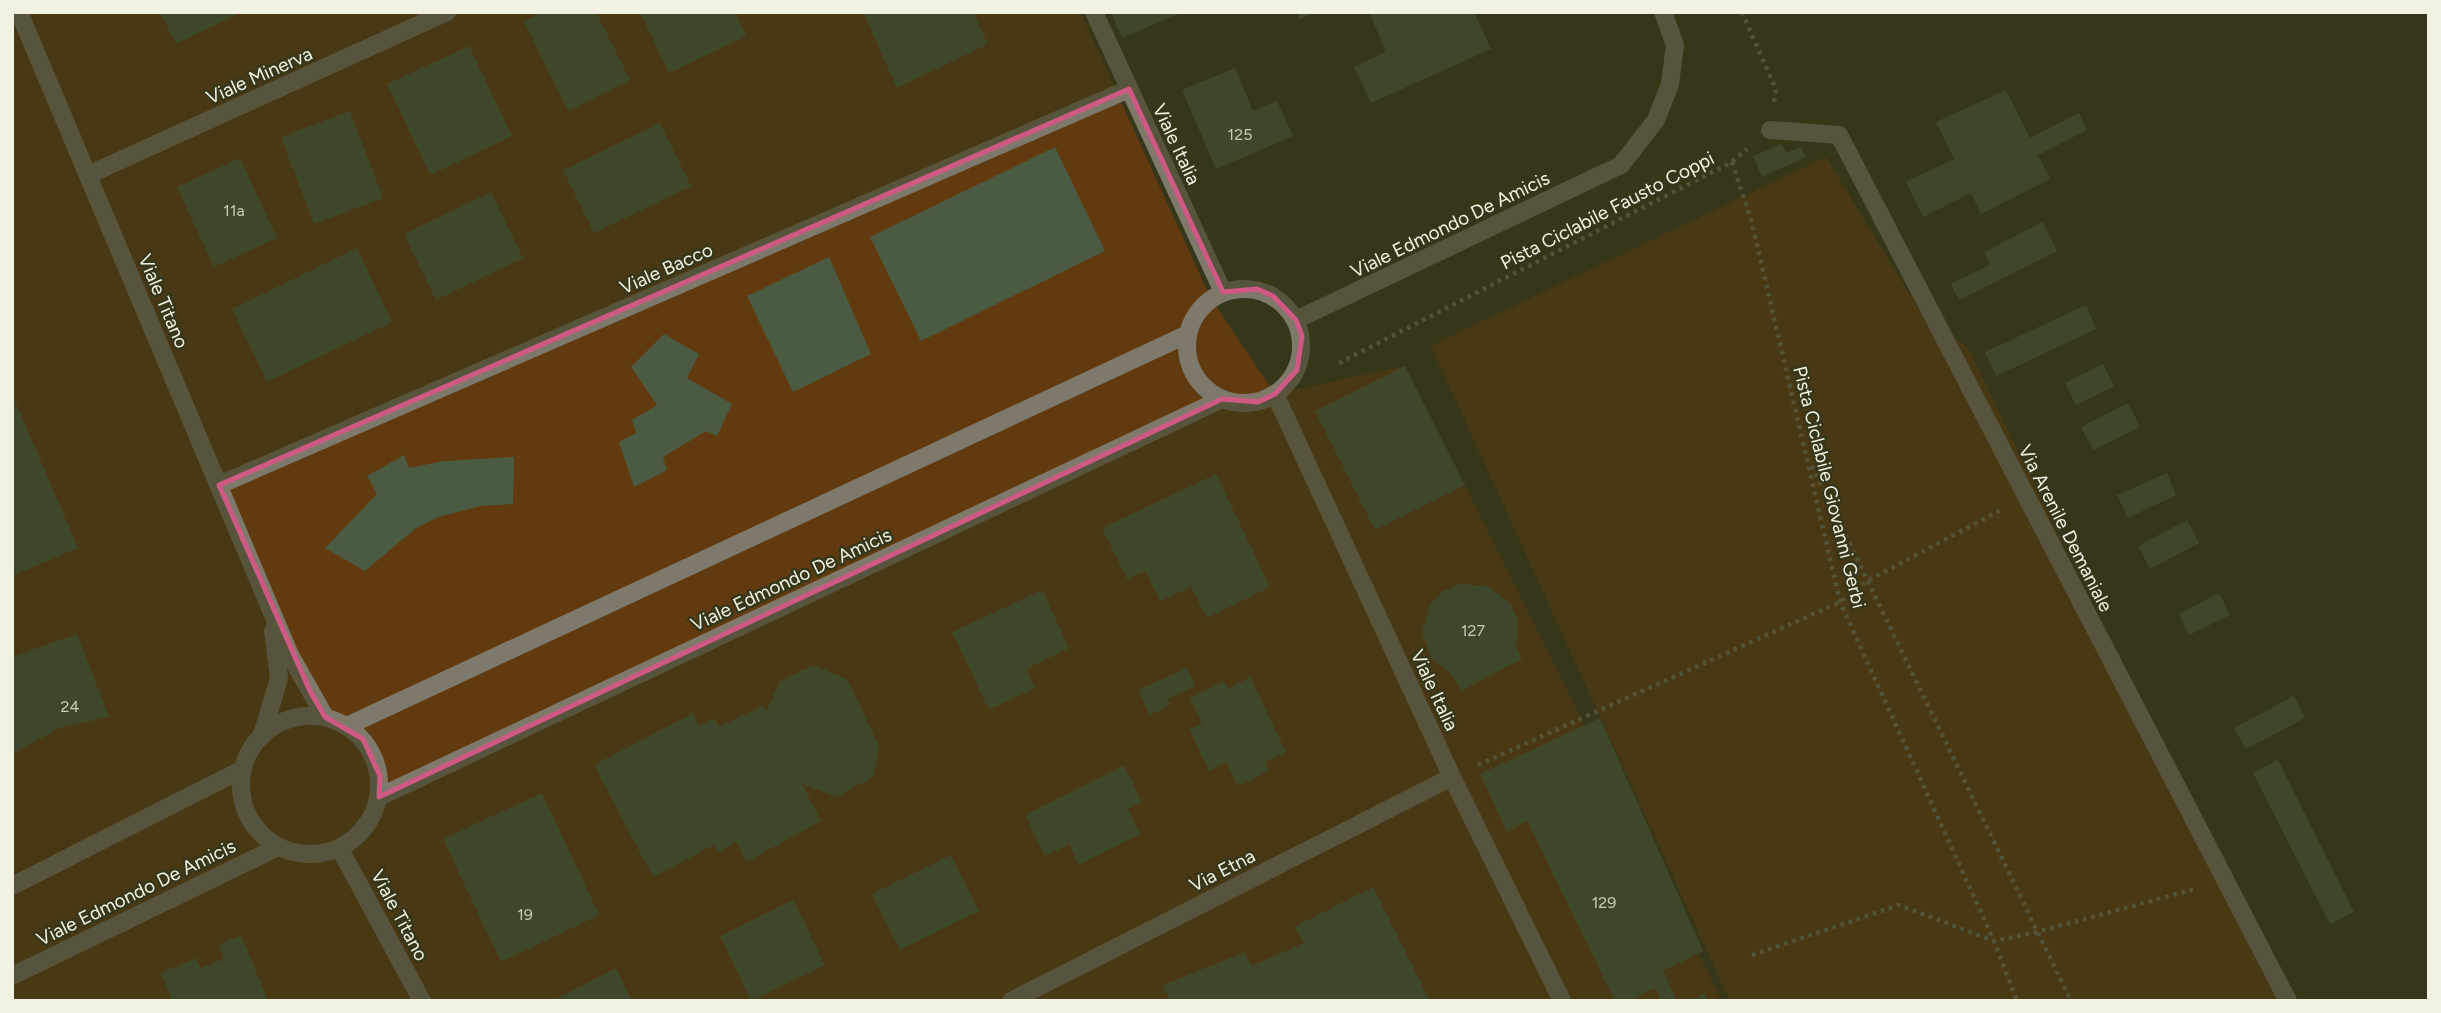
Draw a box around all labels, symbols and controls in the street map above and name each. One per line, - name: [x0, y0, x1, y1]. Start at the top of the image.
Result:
- street label: Viale Minerva: [203, 42, 316, 109]
- street label: Viale Italia: [1148, 100, 1205, 188]
- house number: 125: [1228, 125, 1252, 144]
- street label: Pista Ciclabile Fausto Coppi: [1497, 146, 1718, 274]
- street label: Viale Edmondo De Amicis: [1347, 166, 1554, 283]
- house number: 11a: [223, 201, 245, 220]
- street label: Viale Bacco: [616, 238, 716, 299]
- street label: Viale Titano: [133, 251, 194, 352]
- street label: Pista Ciclabile Giovanni Gerbi: [1788, 364, 1871, 611]
- street label: Via Arenile Demaniale: [2013, 441, 2118, 616]
- street label: Viale Edmondo De Amicis: [687, 523, 895, 636]
- house number: 127: [1461, 621, 1485, 640]
- street label: Viale Italia: [1406, 646, 1463, 734]
- house number: 24: [61, 697, 79, 716]
- street label: Viale Edmondo De Amicis: [33, 834, 240, 951]
- street label: Via Etna: [1186, 844, 1259, 897]
- street label: Viale Titano: [366, 866, 433, 965]
- house number: 129: [1592, 893, 1616, 912]
- house number: 19: [517, 905, 533, 924]

